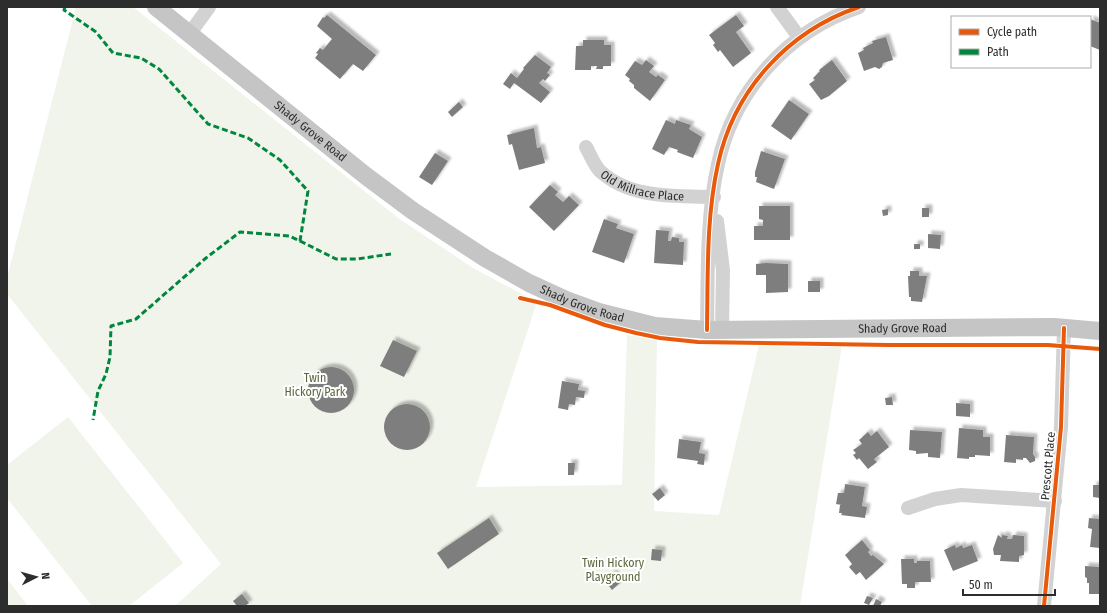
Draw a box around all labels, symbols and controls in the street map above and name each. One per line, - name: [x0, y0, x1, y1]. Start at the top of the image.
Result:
- legend: [951, 16, 1091, 68]
- text: Cycle path: [987, 25, 1037, 39]
- text: Path: [987, 45, 1009, 59]
- street label: Shady Grove Road: [271, 98, 349, 164]
- street label: Old Millrace Place: [598, 167, 684, 203]
- street label: Shady Grove Road: [538, 282, 626, 325]
- street label: Shady Grove Road: [858, 321, 947, 336]
- park label: Twin Hickory Park: [285, 371, 346, 399]
- street label: Prescott Place: [1038, 431, 1058, 501]
- park label: Twin Hickory Playground: [582, 556, 645, 584]
- north arrow: [16, 557, 56, 597]
- scale bar: [963, 571, 1055, 597]
- text: N: [39, 572, 52, 580]
- text: 50 m: [969, 578, 993, 592]

